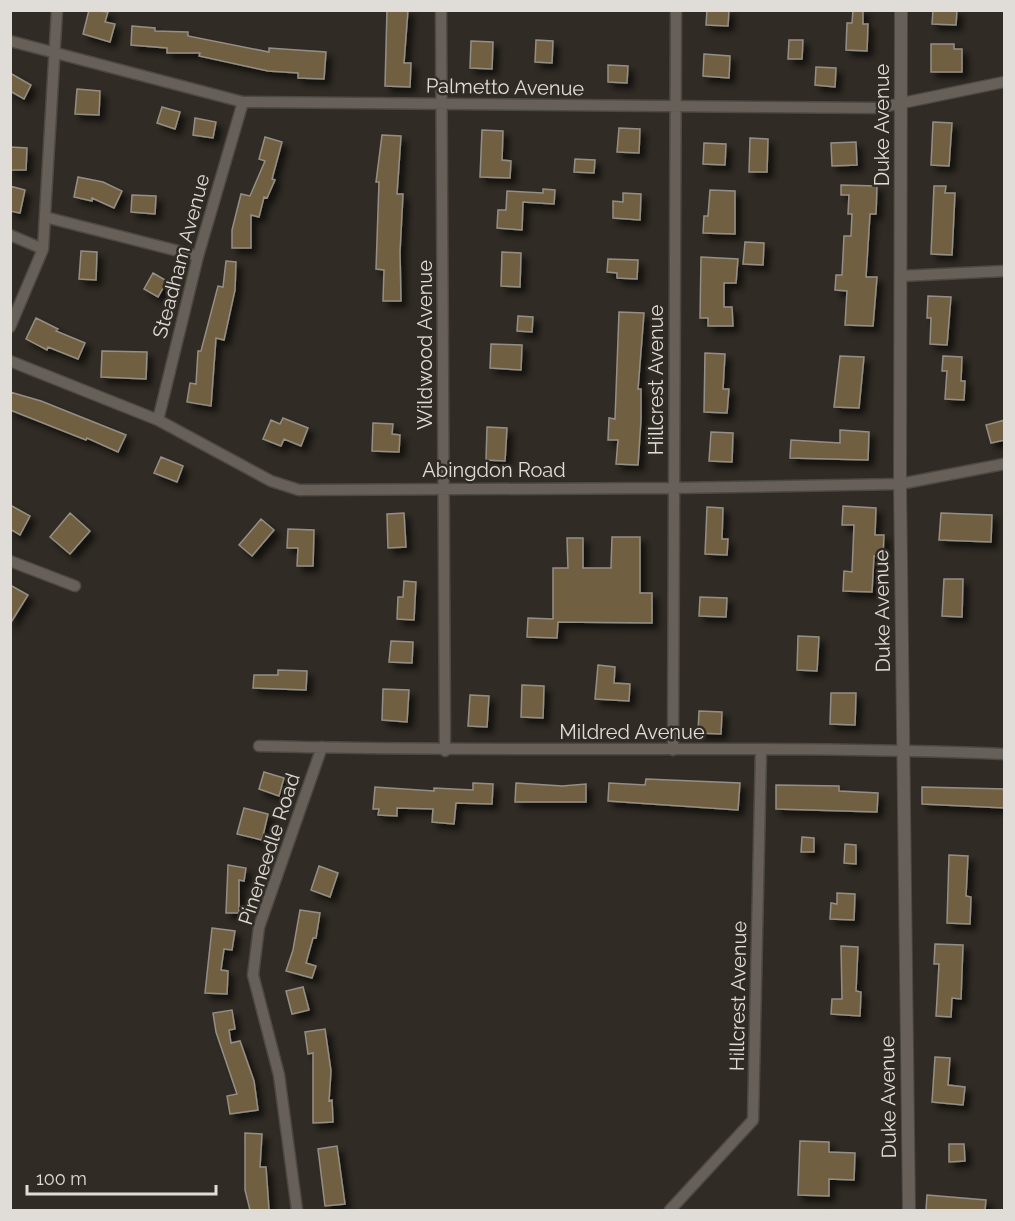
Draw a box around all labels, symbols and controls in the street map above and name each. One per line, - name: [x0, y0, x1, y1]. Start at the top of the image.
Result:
- street label: Duke Avenue: [870, 63, 894, 186]
- street label: Palmetto Avenue: [426, 74, 585, 100]
- street label: Steadham Avenue: [148, 171, 215, 341]
- street label: Wildwood Avenue: [413, 260, 437, 430]
- street label: Hillcrest Avenue: [644, 305, 668, 455]
- street label: Abingdon Road: [422, 458, 566, 482]
- street label: Duke Avenue: [869, 549, 895, 673]
- street label: Mildred Avenue: [559, 720, 705, 744]
- street label: Pineneedle Road: [233, 770, 305, 928]
- street label: Hillcrest Avenue: [725, 920, 751, 1071]
- street label: Duke Avenue: [875, 1035, 901, 1159]
- scale bar: [27, 1158, 216, 1196]
- text: 100 m: [36, 1168, 87, 1189]

